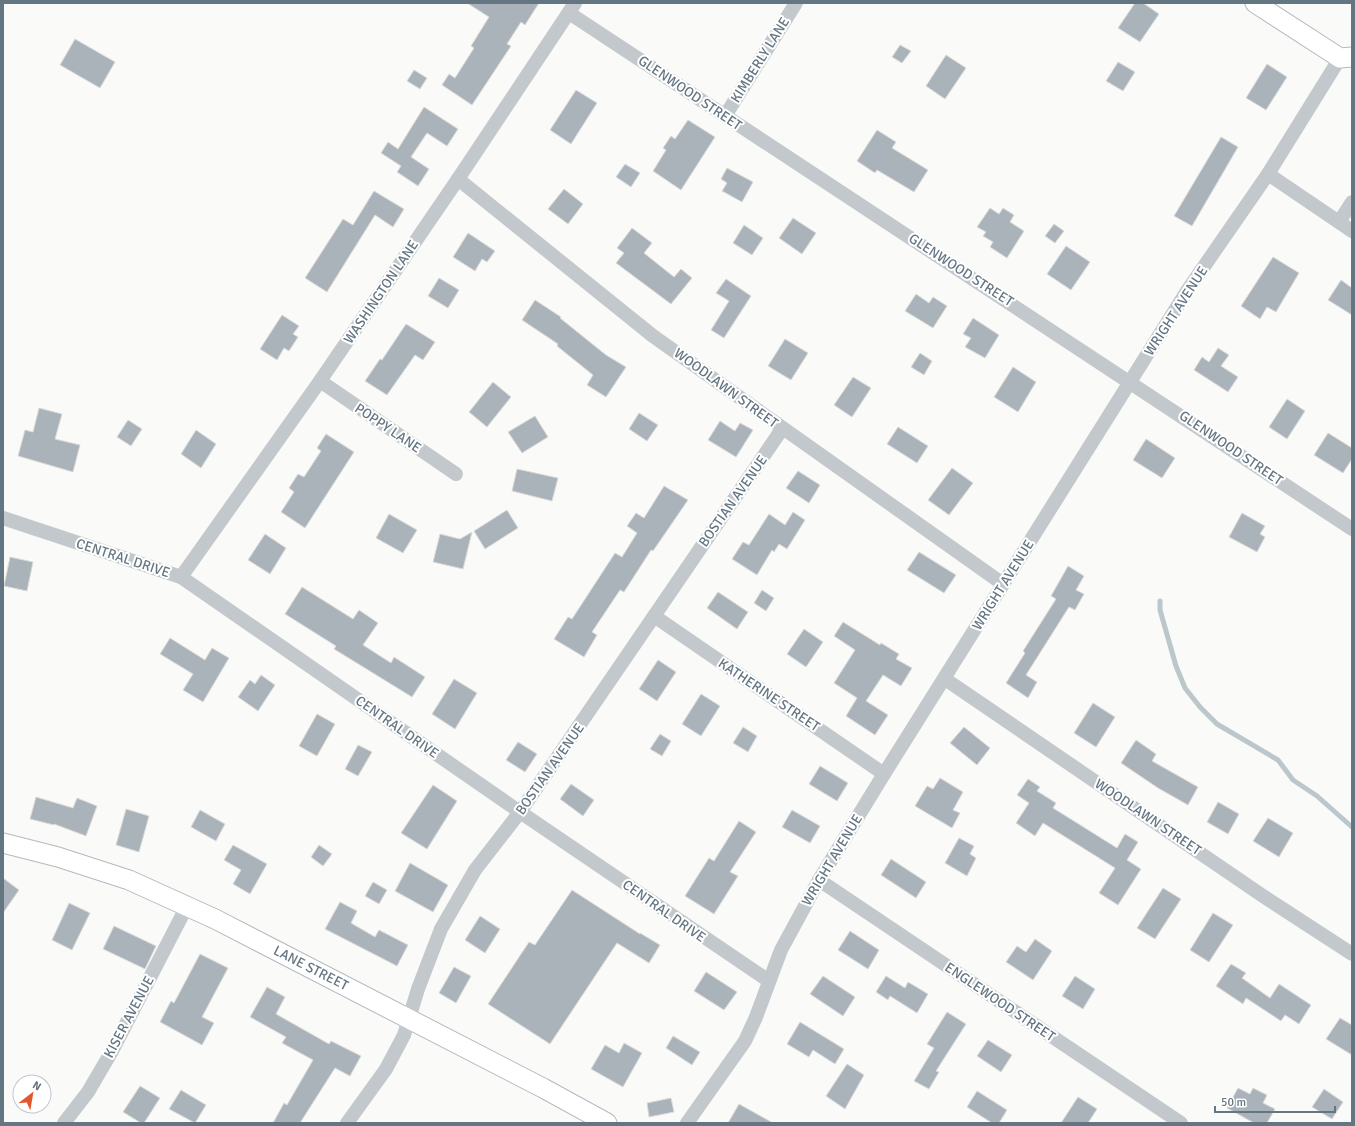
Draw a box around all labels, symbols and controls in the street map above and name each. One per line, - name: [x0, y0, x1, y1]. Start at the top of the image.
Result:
- street label: KIMBERLY LANE: [727, 14, 793, 106]
- street label: GLENWOOD STREET: [635, 52, 745, 134]
- street label: GLENWOOD STREET: [905, 230, 1017, 310]
- street label: WASHINGTON LANE: [340, 237, 422, 347]
- street label: WRIGHT AVENUE: [1141, 263, 1211, 359]
- street label: WOODLAWN STREET: [671, 345, 781, 432]
- street label: POPPY LANE: [352, 400, 424, 456]
- street label: GLENWOOD STREET: [1176, 407, 1286, 489]
- street label: BOSTIAN AVENUE: [695, 452, 771, 550]
- street label: CENTRAL DRIVE: [74, 535, 172, 581]
- street label: WRIGHT AVENUE: [968, 537, 1038, 633]
- street label: KATHERINE STREET: [715, 655, 823, 735]
- street label: CENTRAL DRIVE: [352, 692, 442, 762]
- street label: BOSTIAN AVENUE: [512, 720, 588, 818]
- street label: WOODLAWN STREET: [1092, 775, 1204, 859]
- street label: WRIGHT AVENUE: [798, 811, 866, 909]
- street label: CENTRAL DRIVE: [619, 876, 709, 946]
- street label: LANE STREET: [271, 942, 351, 994]
- street label: ENGLEWOOD STREET: [942, 959, 1058, 1045]
- street label: KISER AVENUE: [100, 973, 158, 1061]
- north arrow: [12, 1074, 52, 1114]
- text: N: [30, 1078, 44, 1093]
- scale bar: [1215, 1088, 1335, 1114]
- text: 50 m: [1221, 1095, 1246, 1110]

